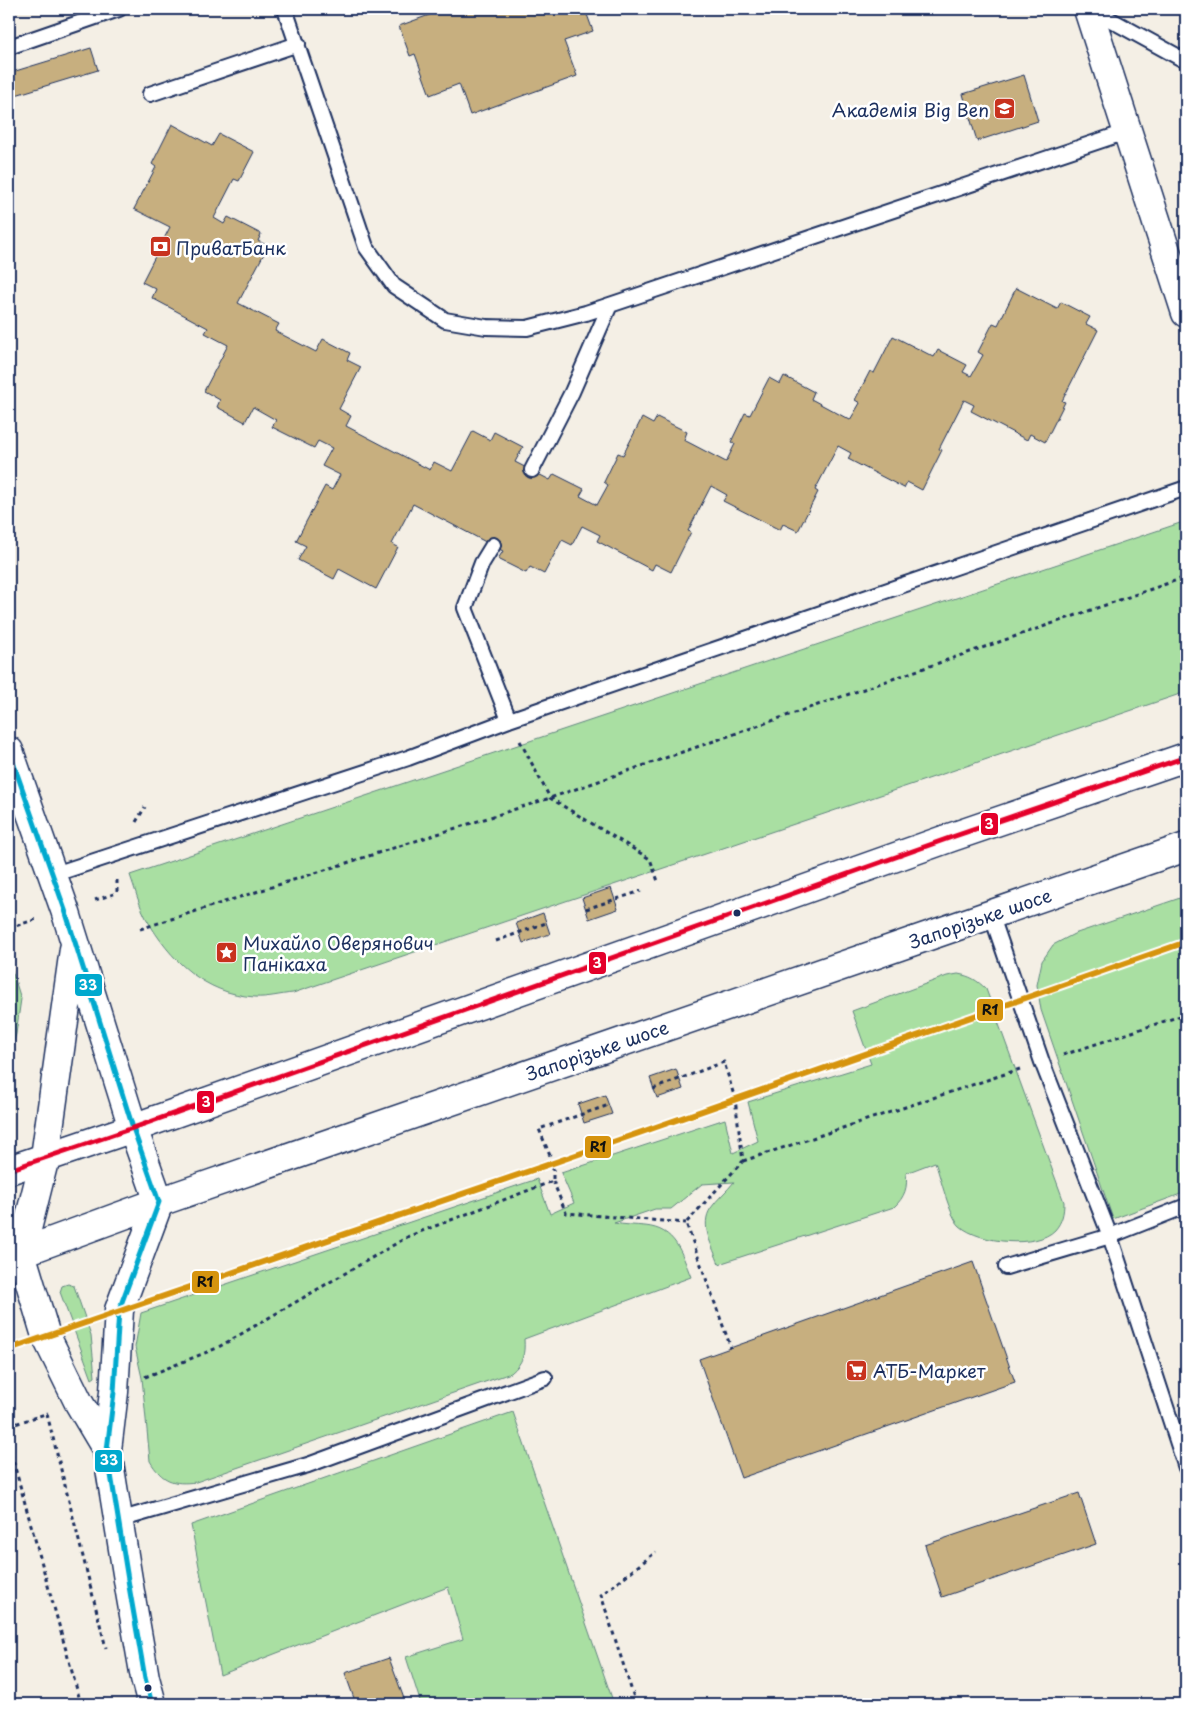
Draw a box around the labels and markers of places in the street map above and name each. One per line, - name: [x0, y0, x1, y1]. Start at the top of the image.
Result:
- place label: Академія Big Ben: [832, 96, 989, 123]
- school or university icon: Академія Big Ben: [993, 97, 1017, 121]
- place label: ПриватБанк: [176, 234, 286, 261]
- bank icon: ПриватБанк: [148, 235, 172, 259]
- unlabelled marker: [732, 908, 742, 918]
- place label: Михайло Оверянович Панікаха: [243, 929, 434, 977]
- place icon: Михайло Оверянович Панікаха: [215, 940, 239, 964]
- place label: АТБ-Маркет: [873, 1357, 986, 1384]
- supermarket icon: АТБ-Маркет: [845, 1358, 869, 1382]
- unlabelled marker: [143, 1683, 153, 1693]

